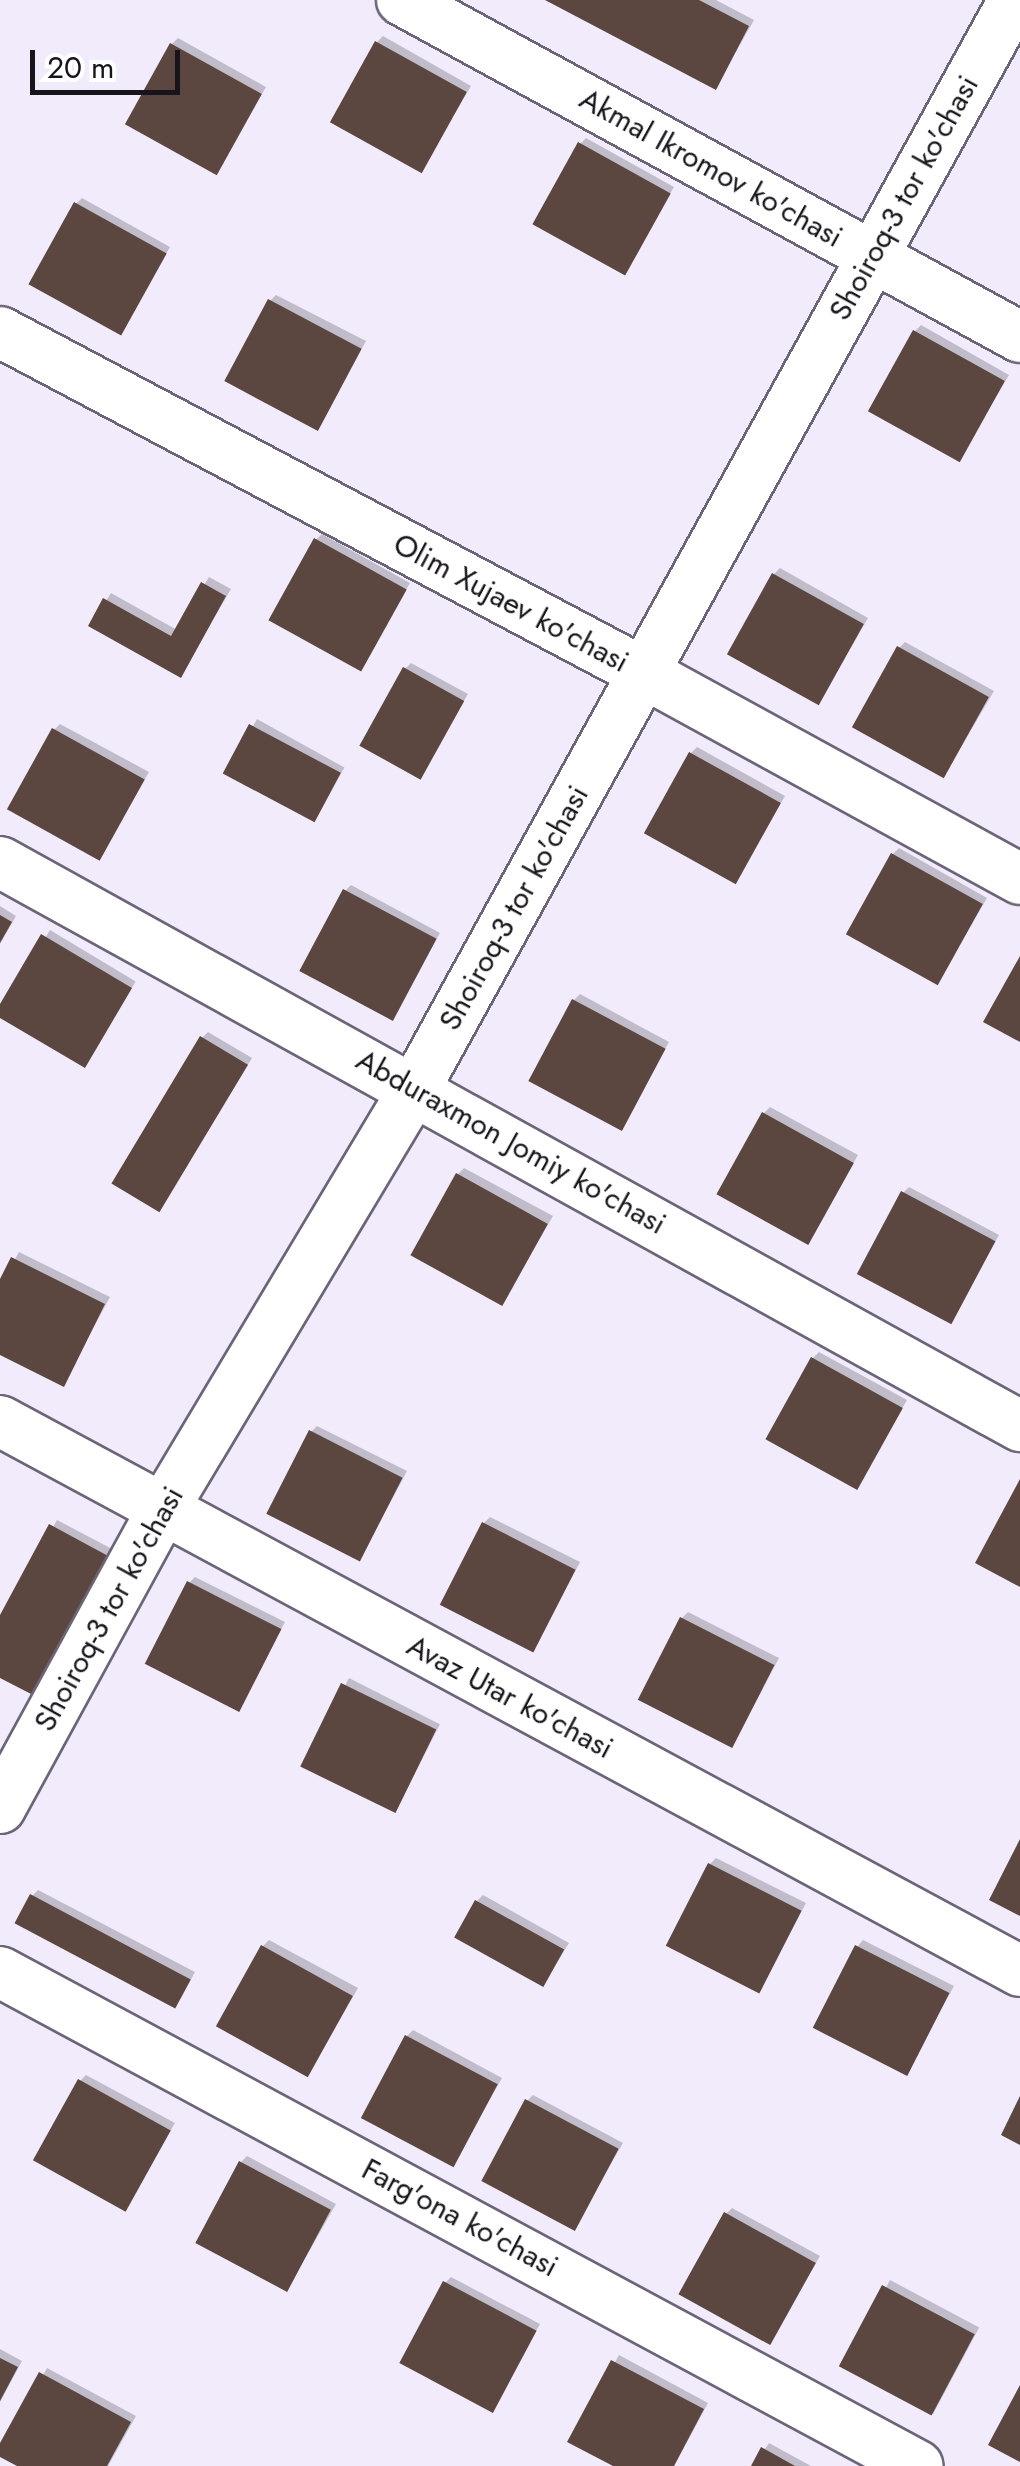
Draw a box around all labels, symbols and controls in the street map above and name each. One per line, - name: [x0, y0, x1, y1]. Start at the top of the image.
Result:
- scale bar: [35, 30, 185, 92]
- text: 20 m: [47, 46, 114, 89]
- street label: Shoiroq-3 tor ko'chasi: [822, 69, 986, 327]
- street label: Akmal Ikromov ko'chasi: [573, 81, 849, 255]
- street label: Olim Xujaev ko'chasi: [387, 526, 635, 680]
- street label: Shoiroq-3 tor ko'chasi: [432, 779, 596, 1037]
- street label: Abduraxmon Jomiy ko'chasi: [350, 1042, 672, 1242]
- street label: Shoiroq-3 tor ko'chasi: [27, 1480, 191, 1738]
- street label: Avaz Utar ko'chasi: [401, 1628, 619, 1766]
- street label: Farg'ona ko'chasi: [356, 2151, 564, 2285]

